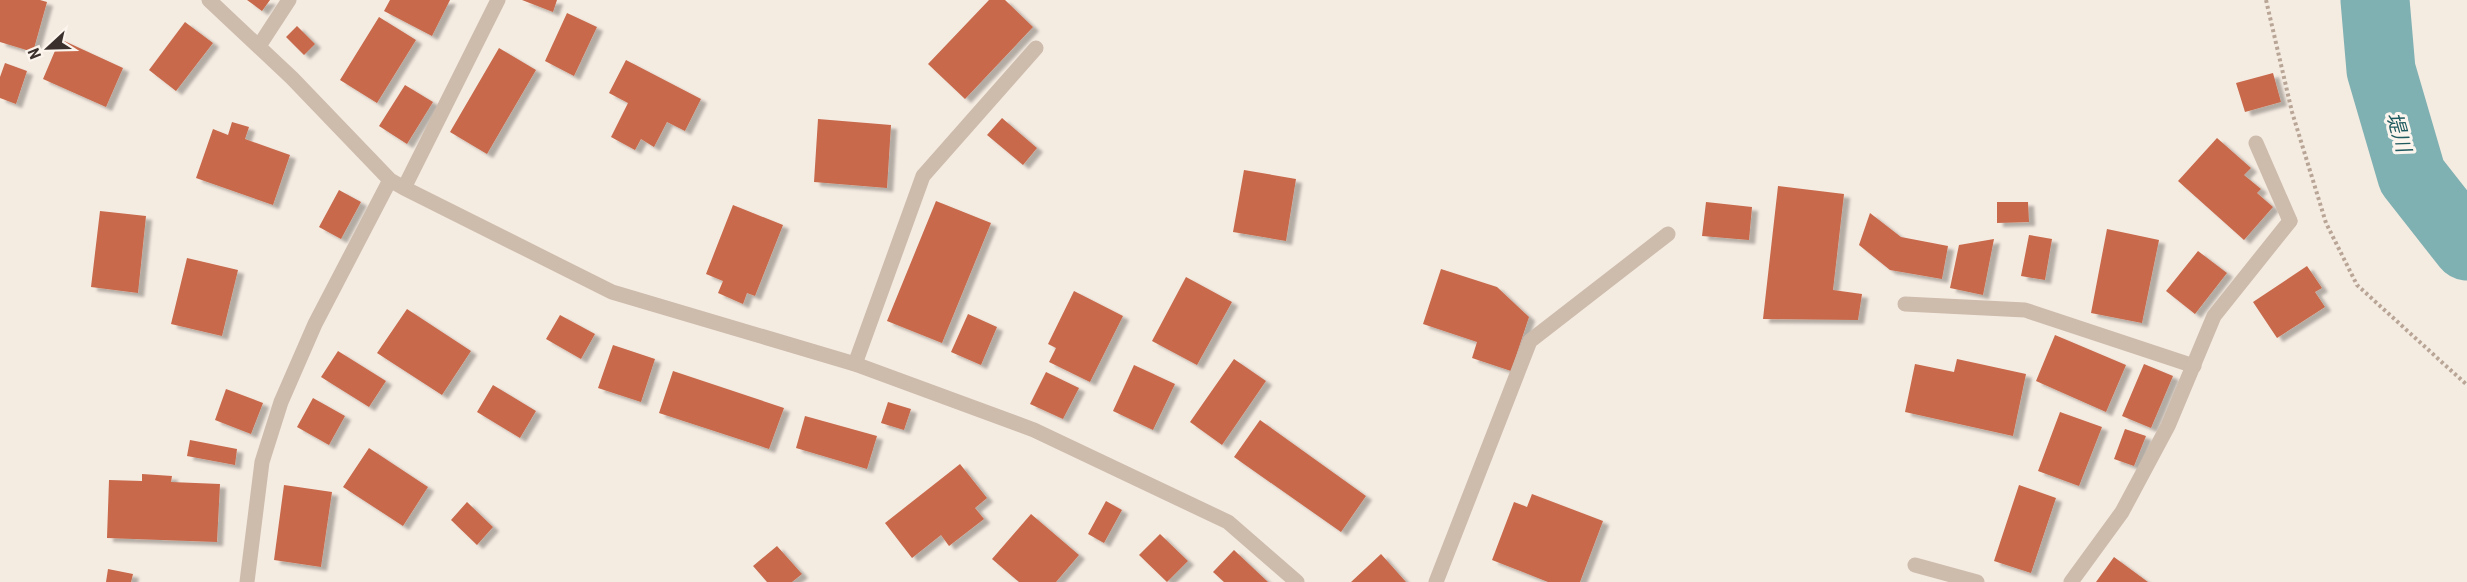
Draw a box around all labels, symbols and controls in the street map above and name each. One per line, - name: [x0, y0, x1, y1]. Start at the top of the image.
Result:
- north arrow: [18, 18, 78, 78]
- text: N: [24, 45, 45, 62]
- water label: 堤川: [2382, 109, 2417, 156]

